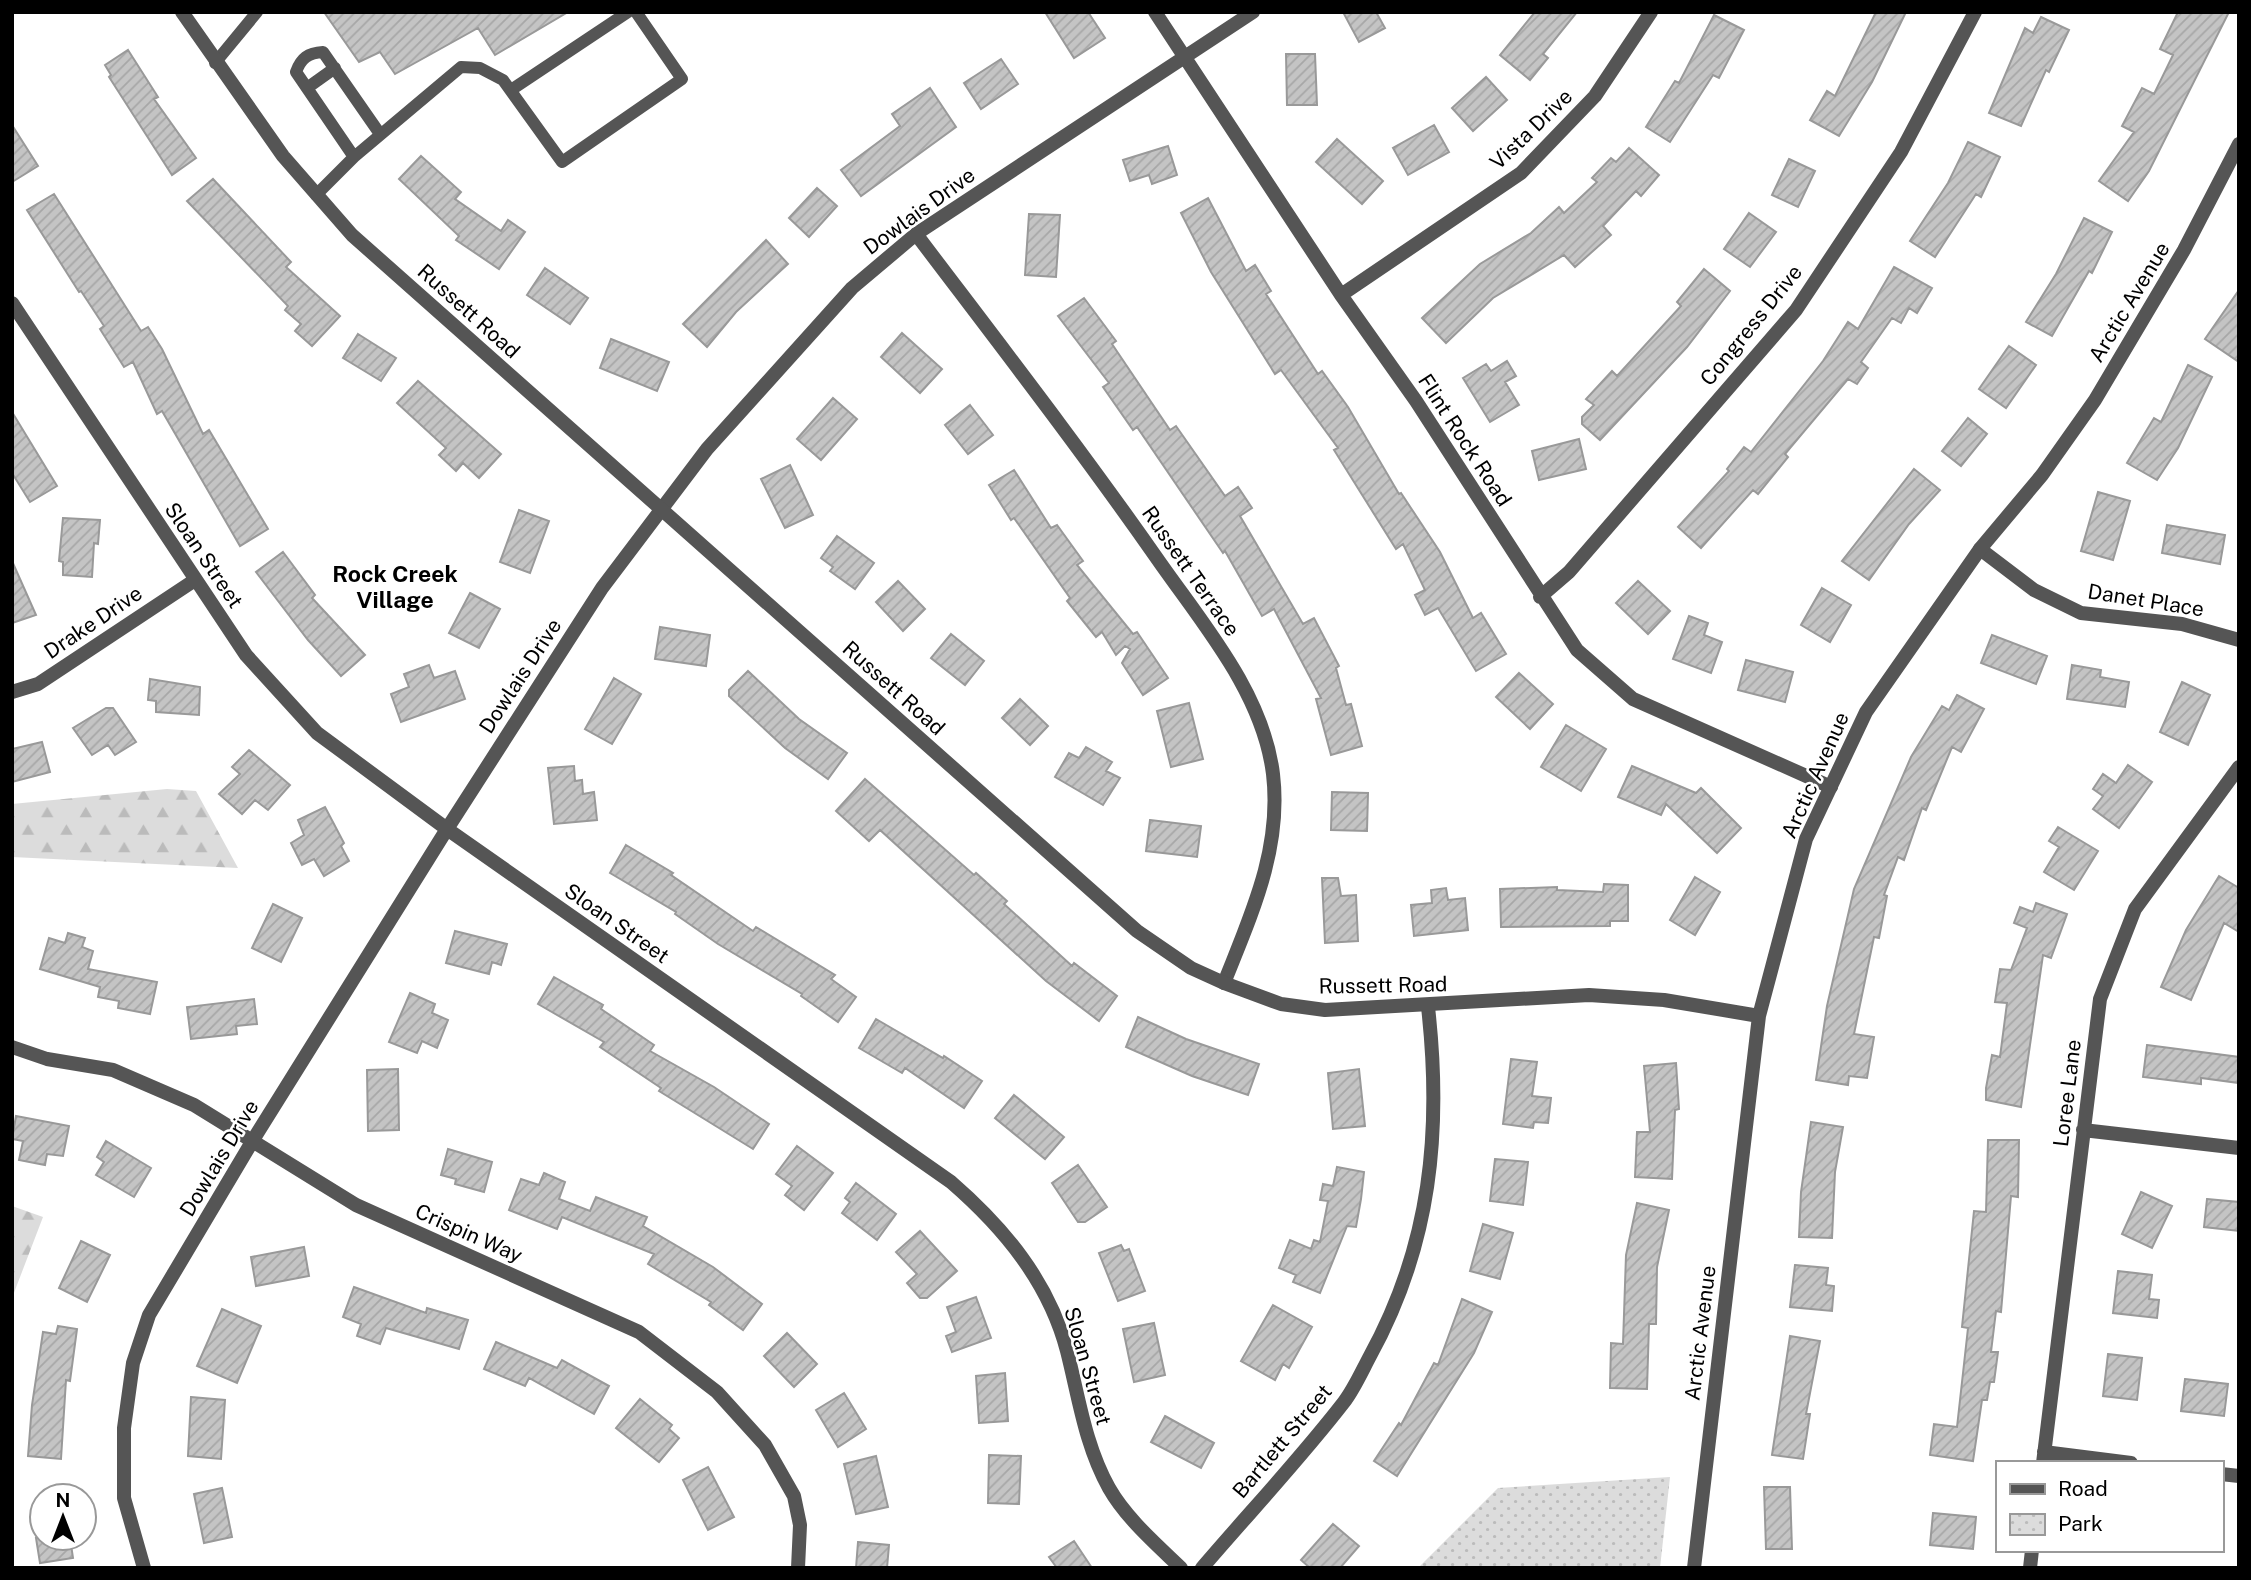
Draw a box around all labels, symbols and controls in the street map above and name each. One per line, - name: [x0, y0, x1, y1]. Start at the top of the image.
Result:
- street label: Vista Drive: [1485, 84, 1577, 174]
- street label: Dowlais Drive: [858, 162, 980, 260]
- street label: Arctic Avenue: [2083, 237, 2175, 367]
- street label: Russett Road: [413, 259, 525, 363]
- street label: Congress Drive: [1695, 260, 1807, 390]
- street label: Flint Rock Road: [1413, 369, 1517, 511]
- street label: Sloan Street: [160, 498, 248, 612]
- street label: Russett Terrace: [1137, 501, 1245, 641]
- district label: Rock Creek Village: [332, 560, 458, 613]
- street label: Danet Place: [2086, 578, 2206, 622]
- street label: Drake Drive: [39, 580, 147, 664]
- street label: Dowlais Drive: [474, 614, 566, 738]
- street label: Russett Road: [838, 636, 950, 740]
- street label: Arctic Avenue: [1776, 708, 1854, 842]
- street label: Sloan Street: [560, 878, 674, 968]
- street label: Russett Road: [1318, 971, 1448, 999]
- street label: Loree Lane: [2048, 1038, 2086, 1148]
- street label: Dowlais Drive: [174, 1095, 264, 1221]
- street label: Crispin Way: [412, 1198, 526, 1268]
- street label: Arctic Avenue: [1679, 1264, 1721, 1402]
- street label: Sloan Street: [1059, 1304, 1117, 1428]
- street label: Bartlett Street: [1227, 1379, 1337, 1503]
- legend: [1996, 1461, 2223, 1552]
- text: Road: [2058, 1476, 2108, 1501]
- north arrow: [28, 1482, 98, 1552]
- text: N: [56, 1489, 70, 1511]
- text: Park: [2058, 1511, 2103, 1536]

